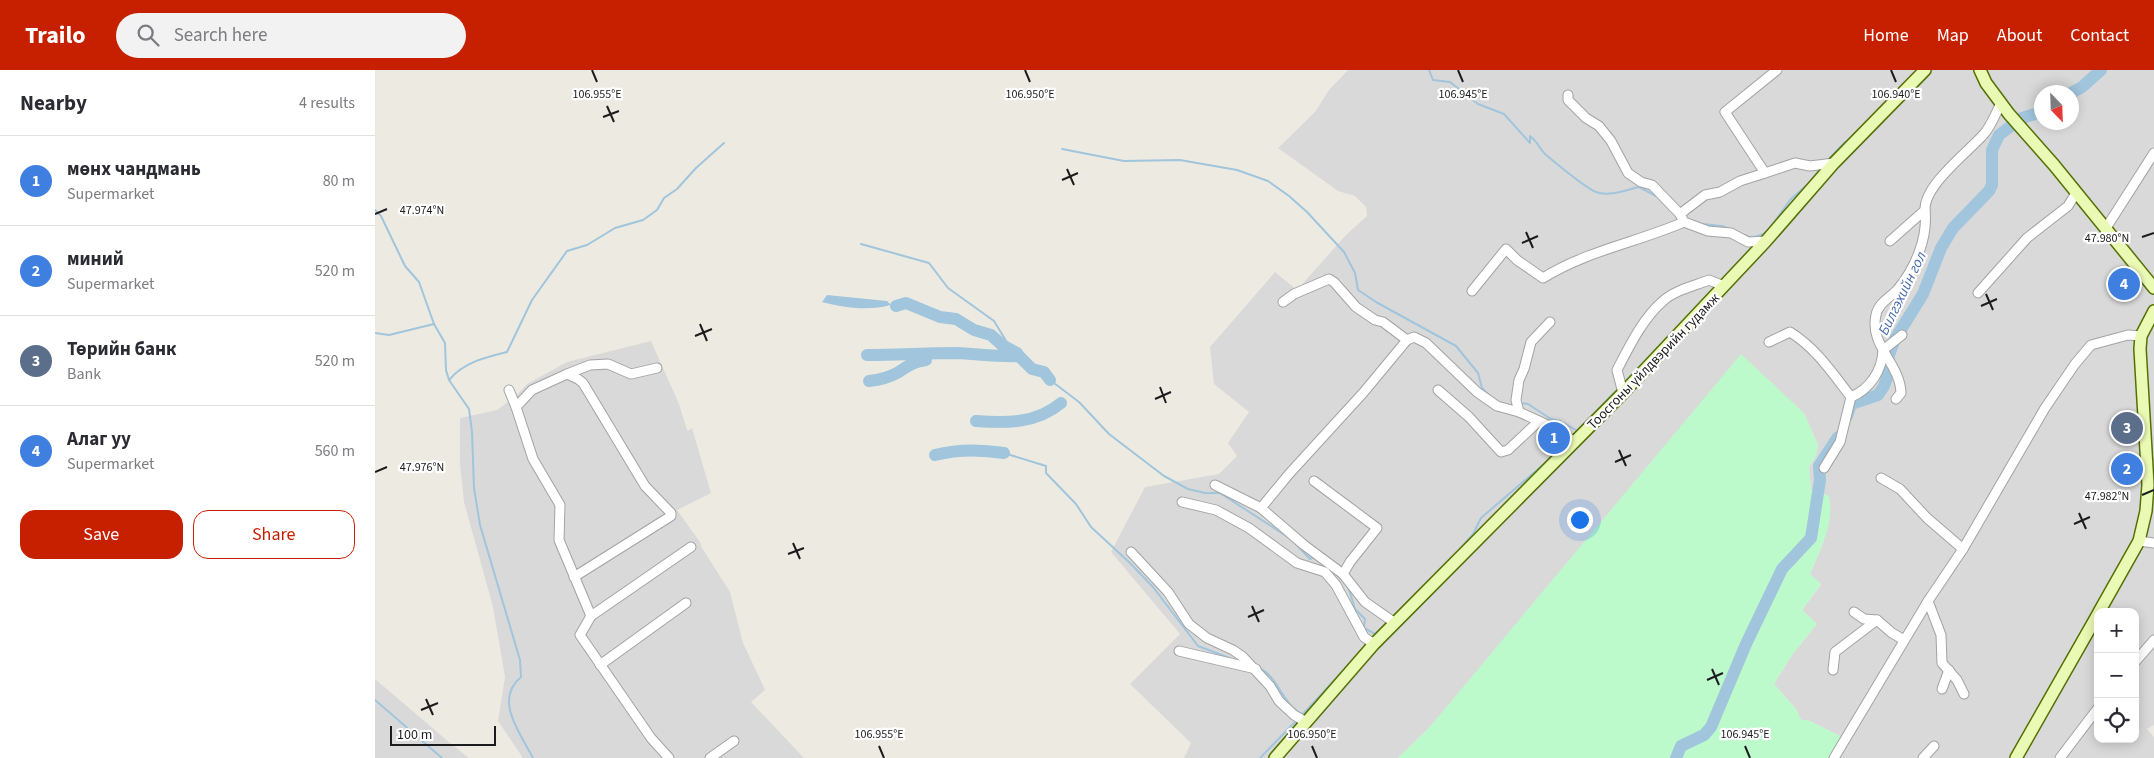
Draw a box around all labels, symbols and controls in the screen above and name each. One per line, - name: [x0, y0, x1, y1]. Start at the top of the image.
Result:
- search box: [116, 13, 466, 58]
- text: Trailo: [25, 18, 86, 53]
- icon: search: [134, 21, 162, 49]
- text: Search here: [174, 22, 267, 49]
- text: Home: [1863, 23, 1909, 48]
- text: Map: [1937, 23, 1969, 48]
- text: About: [1997, 23, 2042, 48]
- text: Contact: [2070, 23, 2129, 48]
- north arrow: [2034, 85, 2079, 130]
- text: 106.955°E: [572, 86, 622, 103]
- text: 106.950°E: [1005, 86, 1055, 103]
- text: 106.945°E: [1438, 86, 1488, 103]
- text: 106.940°E: [1871, 86, 1921, 103]
- text: Nearby: [20, 88, 87, 118]
- text: 4 results: [299, 92, 355, 114]
- text: мөнх чандмань: [67, 156, 201, 183]
- text: 1: [32, 170, 40, 192]
- text: 80 m: [323, 170, 355, 192]
- text: Supermarket: [67, 183, 154, 205]
- text: 47.974°N: [400, 202, 444, 219]
- text: 47.980°N: [2085, 230, 2129, 247]
- text: миний: [67, 246, 124, 273]
- water label: Билгэхийн гол: [1873, 248, 1932, 339]
- text: 2: [32, 260, 40, 282]
- text: 520 m: [315, 260, 355, 282]
- pin: 4: [2108, 265, 2140, 303]
- text: Supermarket: [67, 273, 154, 295]
- street label: Тоосгоны үйлдвэрийн гудамж: [1583, 289, 1725, 434]
- text: Төрийн банк: [67, 336, 177, 363]
- text: 3: [32, 350, 40, 372]
- text: 520 m: [315, 350, 355, 372]
- text: Bank: [67, 363, 101, 385]
- pin: 3: [2111, 409, 2143, 447]
- pin: 1: [1538, 419, 1570, 457]
- text: Алаг уу: [67, 426, 131, 453]
- text: 4: [32, 440, 40, 462]
- text: 560 m: [315, 440, 355, 462]
- pin: 2: [2111, 450, 2143, 488]
- text: Supermarket: [67, 453, 154, 475]
- text: 47.976°N: [400, 459, 444, 476]
- text: 47.982°N: [2085, 488, 2129, 505]
- your location: [1567, 507, 1593, 533]
- button: Save: [20, 510, 183, 559]
- button: Share: [193, 510, 355, 559]
- map controls: [2094, 608, 2139, 743]
- button: +: [2094, 608, 2139, 653]
- button: −: [2094, 653, 2139, 698]
- button: locate: [2094, 698, 2139, 743]
- scale bar: [390, 723, 496, 746]
- text: 100 m: [397, 725, 432, 745]
- text: 106.955°E: [854, 726, 904, 743]
- text: 106.950°E: [1287, 726, 1337, 743]
- text: 106.945°E: [1720, 726, 1770, 743]

